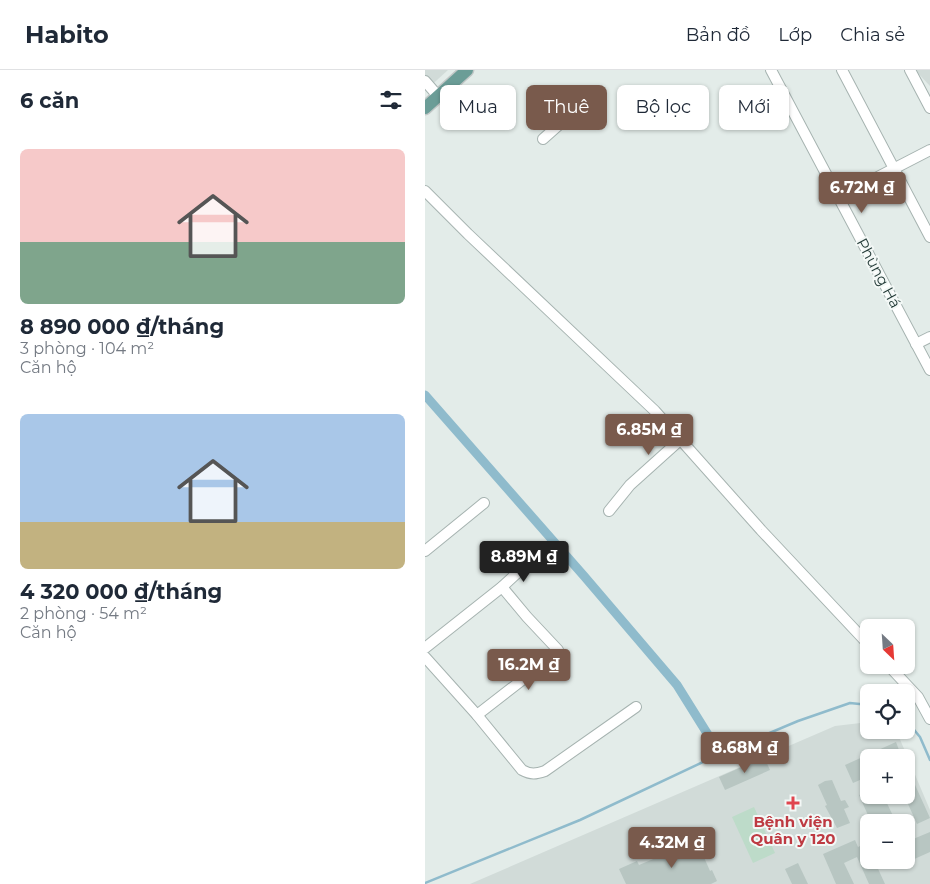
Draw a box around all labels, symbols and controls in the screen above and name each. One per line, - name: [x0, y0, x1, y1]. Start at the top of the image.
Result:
- text: Habito: [25, 20, 109, 49]
- text: Bản đồ: [686, 24, 750, 46]
- text: Lớp: [778, 24, 812, 46]
- text: Chia sẻ: [840, 24, 905, 46]
- chip: Mua: [440, 85, 516, 130]
- chip: Thuê: [526, 85, 607, 130]
- chip: Bộ lọc: [617, 85, 709, 130]
- chip: Mới: [719, 85, 789, 130]
- icon: filters: [377, 86, 405, 114]
- text: 6 căn: [20, 88, 79, 113]
- pin: 6.72M ₫: [816, 172, 908, 214]
- text: 6.72M ₫: [830, 178, 894, 197]
- icon: home: [168, 181, 258, 271]
- street label: Phùng Há: [853, 235, 905, 311]
- text: 8 890 000 ₫/tháng: [20, 314, 224, 339]
- text: 3 phòng · 104 m²: [20, 339, 154, 358]
- text: Căn hộ: [20, 358, 77, 377]
- pin: 6.85M ₫: [603, 414, 695, 456]
- text: 6.85M ₫: [616, 420, 682, 439]
- icon: home: [168, 446, 258, 536]
- pin: 8.89M ₫: [478, 540, 570, 583]
- text: 8.89M ₫: [491, 547, 557, 566]
- text: 4 320 000 ₫/tháng: [20, 579, 222, 604]
- text: 2 phòng · 54 m²: [20, 604, 147, 623]
- north arrow: [860, 619, 915, 674]
- map controls: [860, 619, 915, 869]
- text: Căn hộ: [20, 623, 77, 642]
- pin: 16.2M ₫: [483, 648, 575, 691]
- text: 16.2M ₫: [498, 655, 560, 674]
- button: locate: [860, 684, 915, 739]
- pin: 8.68M ₫: [699, 732, 791, 774]
- text: 8.68M ₫: [712, 738, 778, 757]
- button: +: [860, 749, 915, 804]
- marker: Bệnh viện Quân y 120: [786, 796, 800, 810]
- place label: Bệnh viện Quân y 120: [751, 812, 835, 848]
- button: −: [860, 814, 915, 869]
- pin: 4.32M ₫: [626, 826, 718, 869]
- text: 4.32M ₫: [639, 833, 705, 852]

